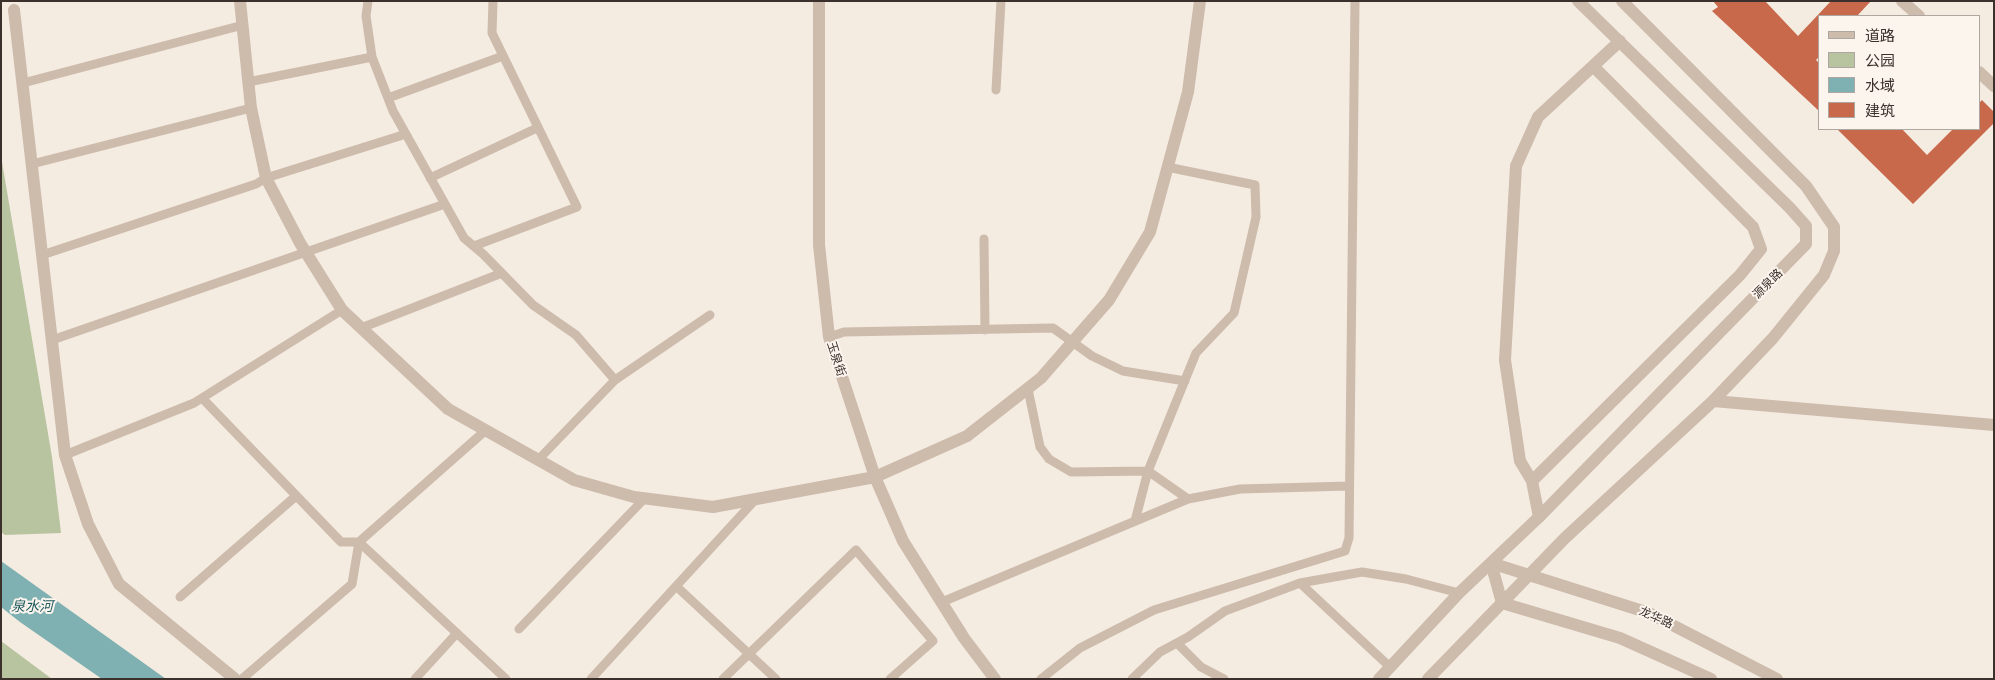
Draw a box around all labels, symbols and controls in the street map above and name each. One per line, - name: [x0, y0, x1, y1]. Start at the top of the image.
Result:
- legend: [1818, 15, 1980, 130]
- text: 道路: [1865, 27, 1895, 45]
- text: 公园: [1865, 52, 1895, 70]
- text: 水域: [1865, 77, 1895, 95]
- text: 建筑: [1865, 102, 1895, 120]
- street label: 源泉路: [1750, 266, 1786, 302]
- street label: 玉泉街: [824, 340, 848, 378]
- water label: 泉水河: [11, 599, 53, 615]
- street label: 龙华路: [1637, 604, 1675, 632]

